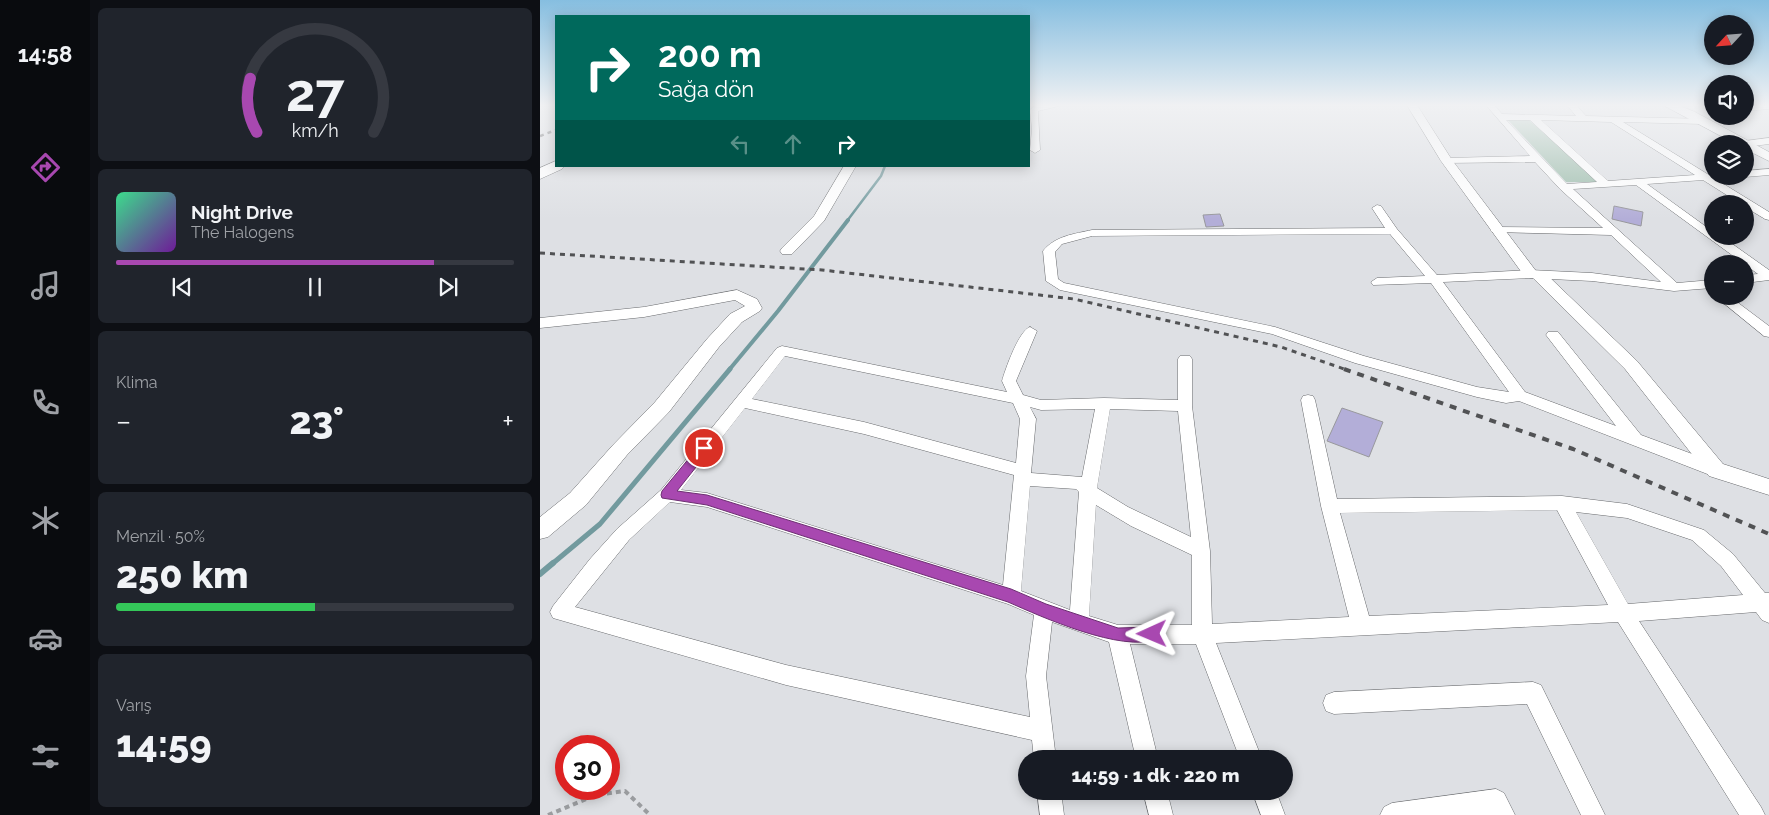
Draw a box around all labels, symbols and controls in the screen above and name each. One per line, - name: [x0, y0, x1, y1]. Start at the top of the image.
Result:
- north arrow: [1704, 15, 1754, 65]
- map controls: [1704, 15, 1754, 305]
- text: 200 m: [658, 34, 762, 75]
- icon: right: [575, 35, 640, 100]
- text: 14:58: [18, 41, 72, 67]
- text: 27: [286, 62, 345, 123]
- button: sound: [1704, 75, 1754, 125]
- text: Sağa dön: [658, 76, 754, 102]
- text: km/h: [291, 120, 339, 141]
- icon: left: [726, 130, 754, 158]
- icon: ahead: [779, 130, 807, 158]
- icon: right: [832, 130, 860, 158]
- button: layers: [1704, 135, 1754, 185]
- icon: directions: [28, 150, 63, 185]
- button: +: [1704, 195, 1754, 245]
- text: Night Drive: [191, 201, 293, 223]
- text: The Halogens: [191, 223, 294, 242]
- button: −: [1704, 255, 1754, 305]
- icon: music: [28, 268, 63, 303]
- icon: previous: [168, 273, 196, 301]
- icon: pause: [301, 273, 329, 301]
- icon: next: [434, 273, 462, 301]
- text: Klima: [116, 373, 158, 392]
- icon: phone: [28, 385, 63, 420]
- text: 23°: [290, 398, 344, 443]
- text: −: [116, 405, 131, 438]
- text: +: [502, 405, 514, 438]
- pin: [683, 427, 725, 469]
- icon: arrive: [690, 434, 718, 462]
- icon: climate: [28, 503, 63, 538]
- text: Menzil · 50%: [116, 527, 205, 546]
- text: 250 km: [116, 552, 249, 597]
- position arrow: [1125, 607, 1177, 659]
- icon: car: [28, 621, 63, 656]
- text: Varış: [116, 696, 152, 715]
- text: 14:59: [116, 721, 212, 766]
- speed limit sign: 30: [555, 735, 620, 800]
- icon: filters: [28, 739, 63, 774]
- text: 14:59 · 1 dk · 220 m: [1071, 764, 1240, 786]

